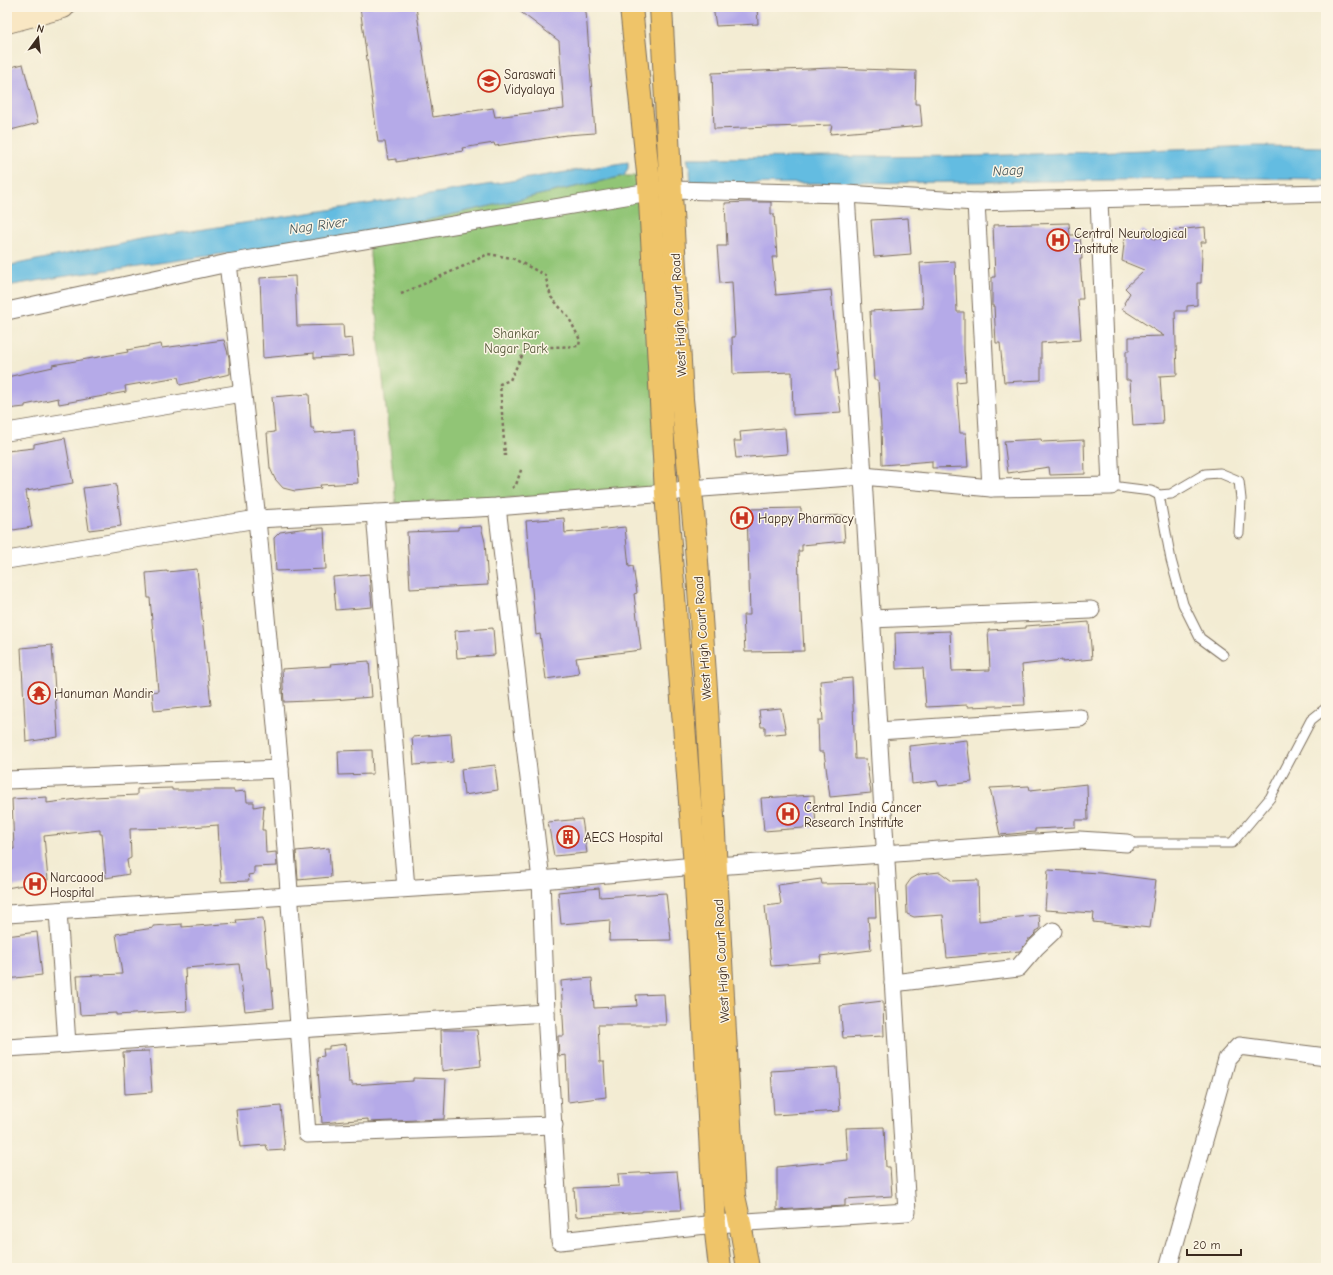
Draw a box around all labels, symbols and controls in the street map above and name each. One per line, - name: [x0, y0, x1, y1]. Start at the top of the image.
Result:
- north arrow: [18, 18, 58, 58]
- text: N: [35, 22, 46, 36]
- place label: Saraswati Vidyalaya: [504, 67, 556, 97]
- school or university icon: Saraswati Vidyalaya: [476, 68, 502, 94]
- water label: Naag: [992, 161, 1024, 180]
- water label: Nag River: [288, 213, 350, 238]
- place label: Central Neurological Institute: [1074, 226, 1187, 256]
- hospital icon: Central Neurological Institute: [1045, 227, 1071, 253]
- street label: West High Court Road: [668, 253, 689, 377]
- park label: Shankar Nagar Park: [484, 326, 548, 356]
- hospital icon: Happy Pharmacy: [729, 505, 755, 531]
- place label: Happy Pharmacy: [758, 511, 854, 526]
- street label: West High Court Road: [691, 576, 714, 700]
- temple icon: Hanuman Mandir: [26, 680, 52, 706]
- place label: Hanuman Mandir: [54, 686, 154, 701]
- place label: Central India Cancer Research Institute: [804, 800, 922, 830]
- hospital icon: Central India Cancer Research Institute: [775, 801, 801, 827]
- building icon: AECS Hospital: [555, 824, 581, 850]
- place label: AECS Hospital: [584, 830, 663, 845]
- place label: Narcaood Hospital: [50, 870, 104, 900]
- hospital icon: Narcaood Hospital: [22, 871, 48, 897]
- street label: West High Court Road: [711, 899, 732, 1023]
- scale bar: [1187, 1231, 1241, 1257]
- text: 20 m: [1193, 1238, 1221, 1252]

